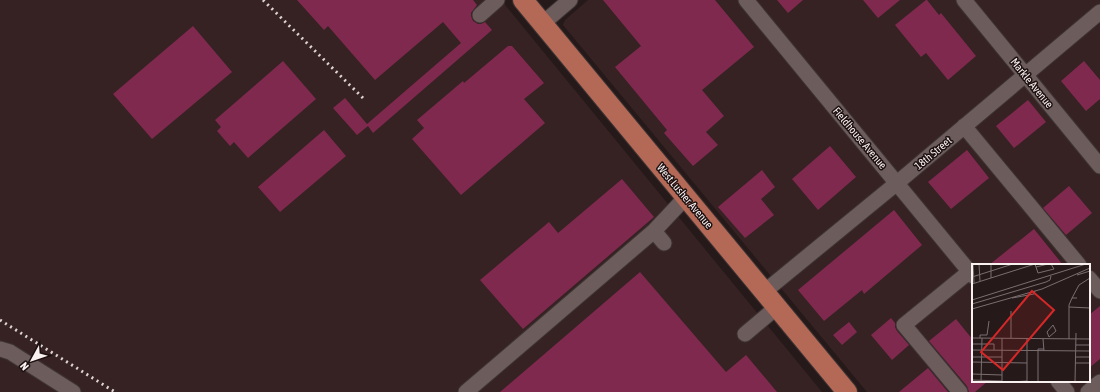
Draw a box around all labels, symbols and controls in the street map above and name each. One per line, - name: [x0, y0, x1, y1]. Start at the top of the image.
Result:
- street label: Markle Avenue: [1008, 56, 1056, 110]
- street label: Fieldhouse Avenue: [831, 105, 889, 171]
- street label: 18th Street: [912, 134, 954, 172]
- street label: West Lusher Avenue: [655, 161, 715, 231]
- inset map: [972, 264, 1090, 382]
- north arrow: [12, 340, 52, 380]
- text: N: [18, 360, 31, 373]

